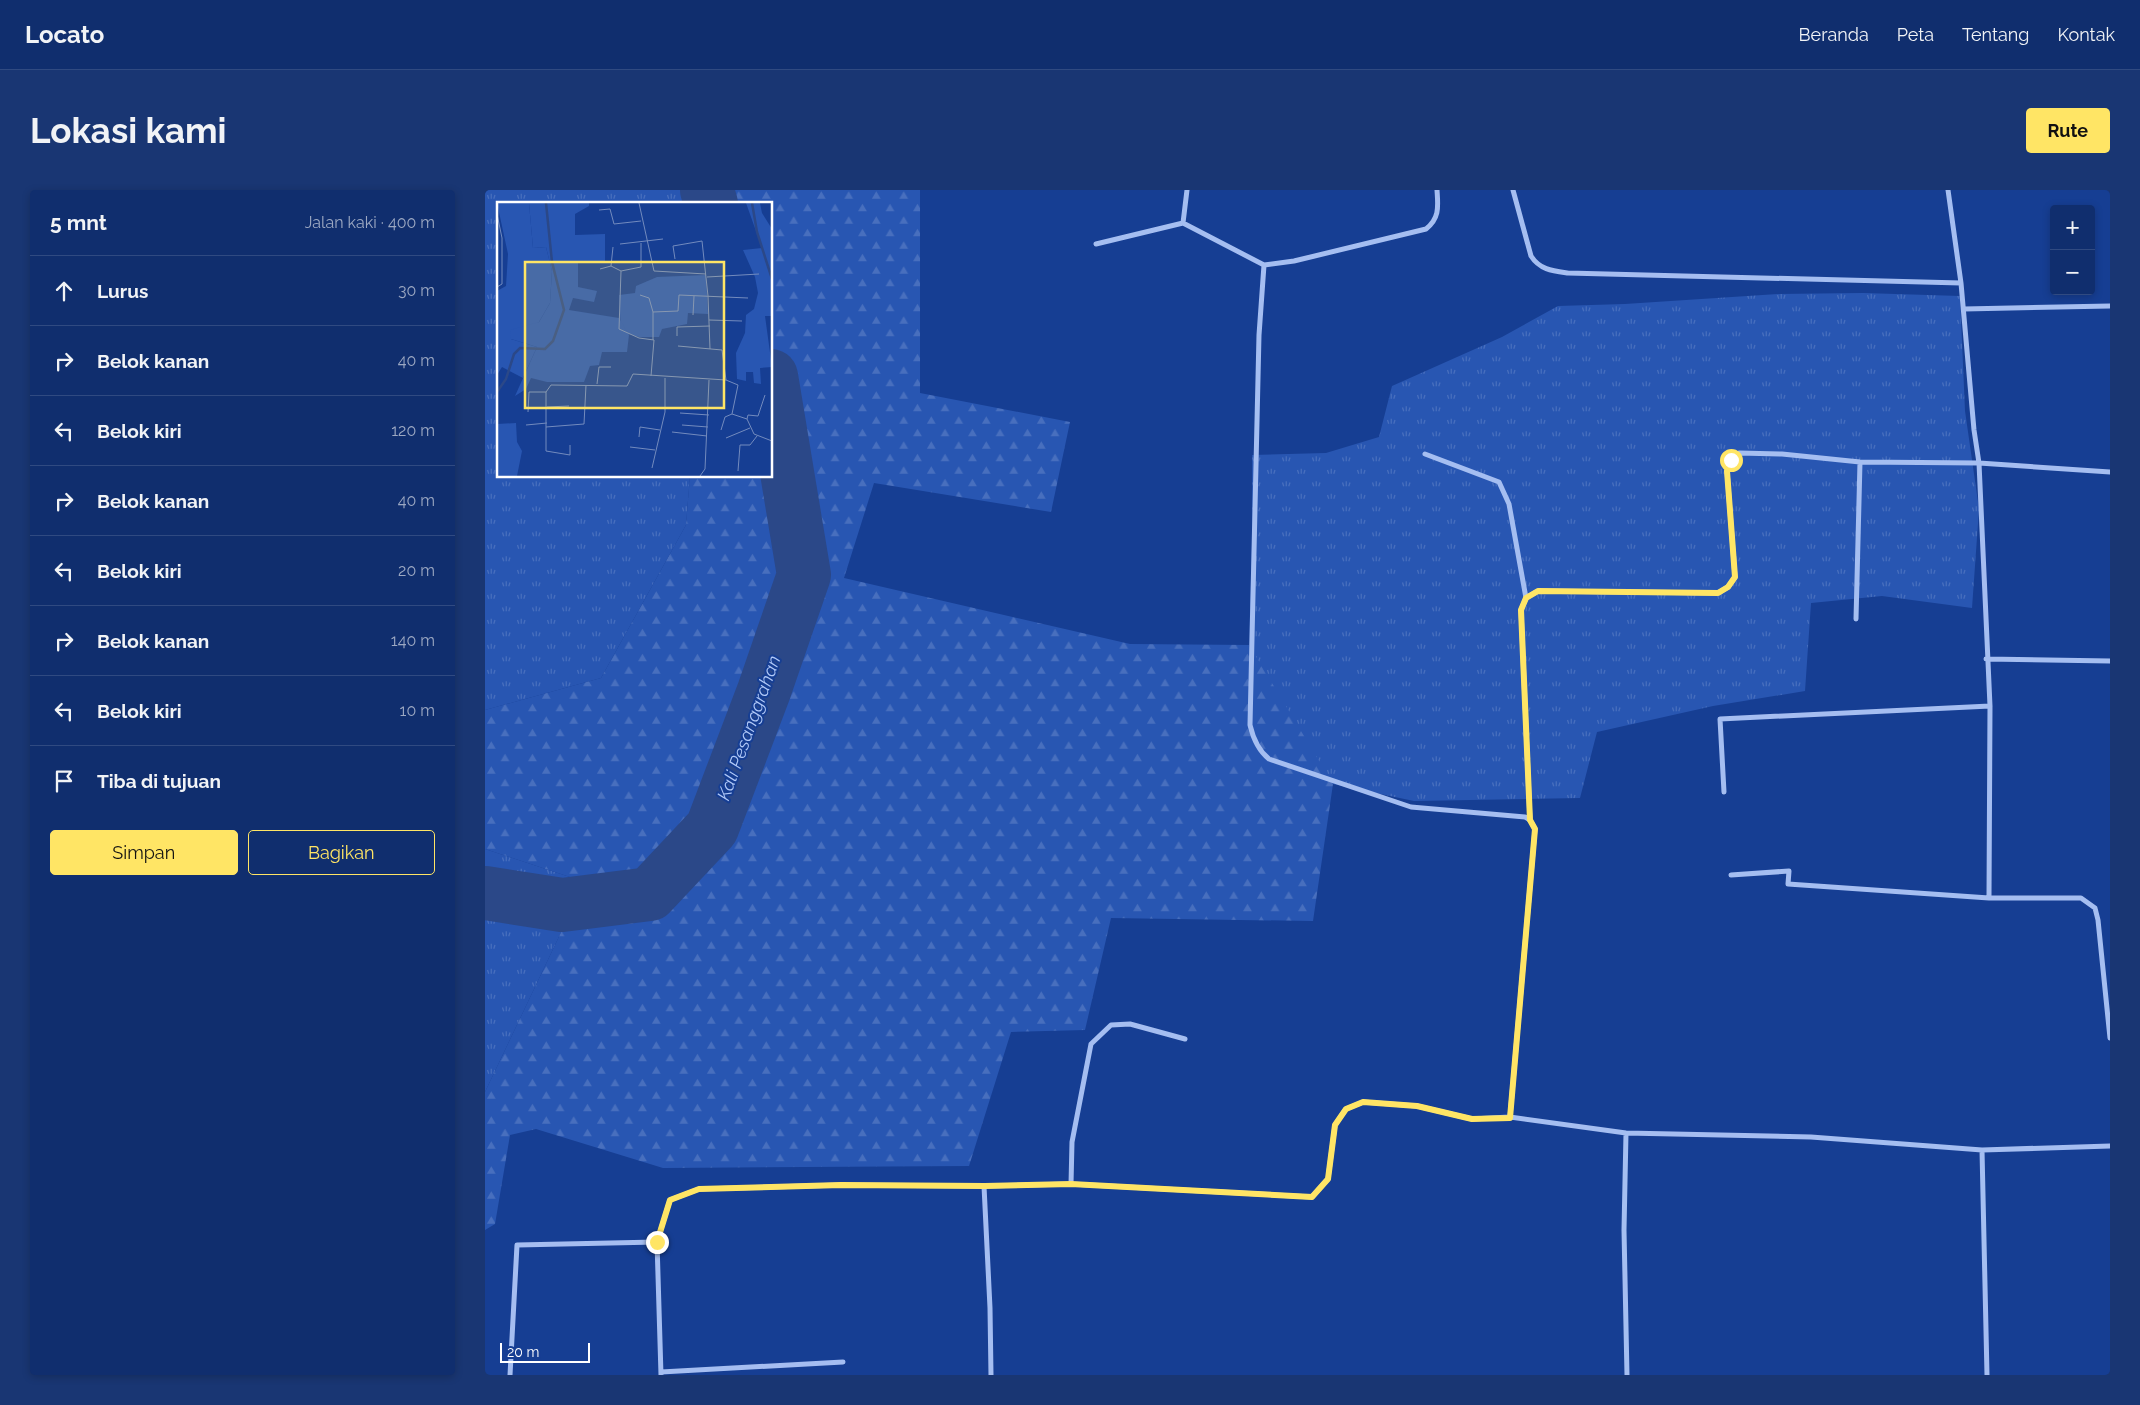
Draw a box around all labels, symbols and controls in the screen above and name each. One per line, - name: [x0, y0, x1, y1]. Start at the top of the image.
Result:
- text: Locato: [25, 20, 104, 49]
- text: Beranda: [1799, 24, 1869, 45]
- text: Peta: [1897, 24, 1934, 45]
- text: Tentang: [1962, 24, 2029, 45]
- text: Kontak: [2057, 24, 2115, 45]
- button: Rute: [2026, 108, 2110, 153]
- text: Lokasi kami: [30, 110, 227, 151]
- inset map: [497, 202, 773, 478]
- map controls: [2050, 205, 2095, 295]
- button: +: [2050, 205, 2095, 250]
- text: 5 mnt: [50, 210, 107, 235]
- text: Jalan kaki · 400 m: [305, 213, 435, 232]
- button: −: [2050, 250, 2095, 295]
- icon: ahead: [50, 277, 78, 305]
- text: Lurus: [97, 280, 148, 302]
- text: 30 m: [398, 281, 435, 300]
- icon: right: [50, 347, 78, 375]
- text: Belok kanan: [97, 350, 209, 372]
- text: 40 m: [398, 351, 435, 370]
- icon: left: [50, 417, 78, 445]
- text: Belok kiri: [97, 420, 182, 442]
- text: 120 m: [391, 421, 435, 440]
- route start: [1720, 449, 1743, 472]
- icon: right: [50, 487, 78, 515]
- text: Belok kanan: [97, 490, 209, 512]
- text: 40 m: [398, 491, 435, 510]
- icon: left: [50, 557, 78, 585]
- text: Belok kiri: [97, 560, 182, 582]
- text: 20 m: [398, 561, 435, 580]
- icon: right: [50, 627, 78, 655]
- text: Belok kanan: [97, 630, 209, 652]
- text: 140 m: [391, 631, 435, 650]
- water label: Kali Pesanggrahan: [713, 652, 785, 803]
- icon: left: [50, 697, 78, 725]
- text: Belok kiri: [97, 700, 182, 722]
- text: 10 m: [400, 701, 435, 720]
- icon: arrive: [50, 767, 78, 795]
- text: Tiba di tujuan: [97, 770, 221, 792]
- button: Simpan: [50, 830, 238, 875]
- button: Bagikan: [248, 830, 435, 875]
- route end: [646, 1231, 669, 1254]
- scale bar: [500, 1340, 590, 1363]
- text: 20 m: [507, 1344, 539, 1360]

